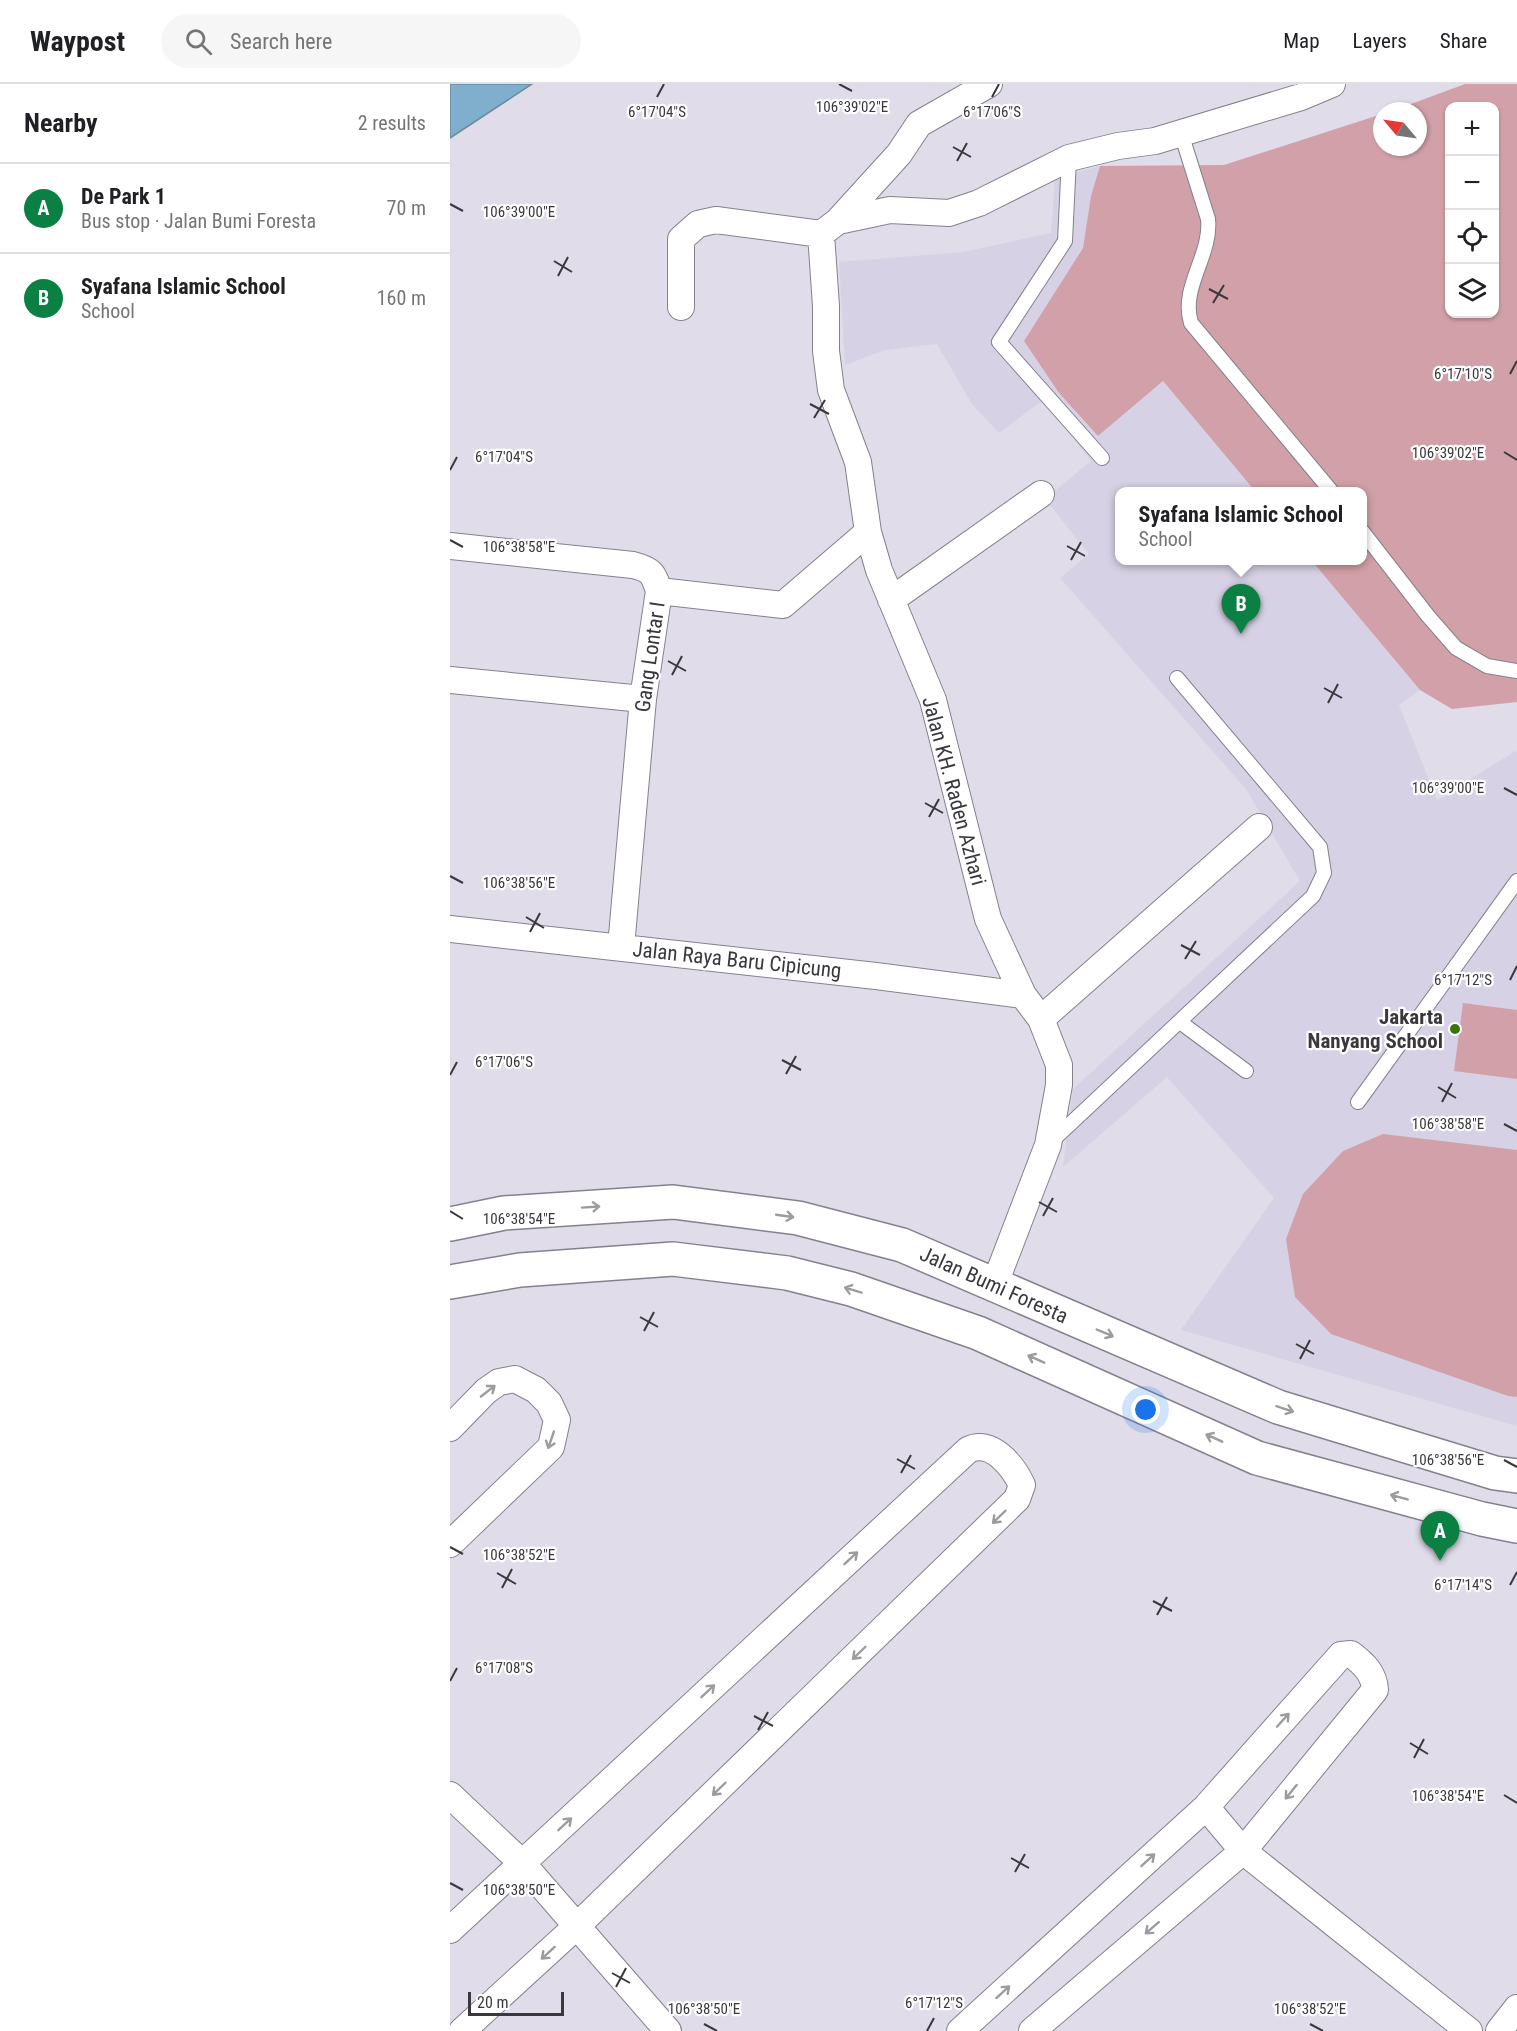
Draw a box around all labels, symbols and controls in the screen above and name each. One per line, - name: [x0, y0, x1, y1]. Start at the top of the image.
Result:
- search box: [161, 14, 581, 68]
- text: Waypost: [30, 25, 125, 58]
- icon: search: [182, 25, 215, 58]
- text: Search here: [230, 29, 332, 54]
- text: Map: [1283, 29, 1320, 53]
- text: Layers: [1353, 29, 1407, 53]
- text: Share: [1440, 29, 1487, 53]
- text: 106°39'02"E: [816, 98, 888, 116]
- north arrow: [1373, 102, 1427, 156]
- map controls: [1445, 102, 1499, 318]
- button: +: [1445, 102, 1499, 156]
- text: 6°17'04"S: [628, 103, 686, 121]
- text: 6°17'06"S: [963, 103, 1021, 121]
- text: Nearby: [24, 108, 98, 138]
- text: 2 results: [358, 111, 426, 135]
- button: −: [1445, 156, 1499, 210]
- text: De Park 1: [81, 184, 166, 209]
- text: A: [38, 196, 49, 220]
- text: 70 m: [387, 196, 426, 220]
- text: 106°39'00"E: [483, 203, 555, 221]
- text: Bus stop · Jalan Bumi Foresta: [81, 209, 316, 233]
- button: locate: [1445, 210, 1499, 264]
- button: layers: [1445, 264, 1499, 318]
- text: Syafana Islamic School: [81, 274, 286, 299]
- text: B: [38, 286, 49, 310]
- text: 160 m: [377, 286, 426, 310]
- text: School: [81, 299, 135, 323]
- text: 6°17'10"S: [1434, 365, 1492, 383]
- text: 106°39'02"E: [1412, 444, 1484, 462]
- text: 6°17'04"S: [475, 448, 533, 466]
- popup: [1115, 487, 1367, 565]
- text: Syafana Islamic School: [1139, 502, 1343, 527]
- text: School: [1139, 527, 1193, 551]
- text: 106°38'58"E: [483, 538, 555, 556]
- pin: B: [1222, 584, 1260, 634]
- street label: Gang Lontar I: [630, 600, 670, 714]
- street label: Jalan KH. Raden Azhari: [917, 694, 991, 888]
- text: 106°39'00"E: [1412, 779, 1484, 797]
- text: 106°38'56"E: [483, 874, 555, 892]
- street label: Jalan Raya Baru Cipicung: [631, 937, 843, 983]
- text: 6°17'12"S: [1434, 971, 1492, 989]
- place label: Jakarta Nanyang School: [1308, 1005, 1443, 1053]
- marker: Jakarta Nanyang School: [1448, 1022, 1462, 1036]
- text: 6°17'06"S: [475, 1053, 533, 1071]
- text: 106°38'58"E: [1412, 1115, 1484, 1133]
- one-way arrow: [581, 1201, 601, 1212]
- text: 106°38'54"E: [483, 1210, 555, 1228]
- one-way arrow: [775, 1211, 794, 1222]
- street label: Jalan Bumi Foresta: [916, 1242, 1072, 1328]
- one-way arrow: [844, 1284, 863, 1295]
- one-way arrow: [1096, 1329, 1114, 1340]
- one-way arrow: [1027, 1353, 1045, 1364]
- one-way arrow: [480, 1384, 496, 1397]
- your location: [1131, 1395, 1160, 1424]
- one-way arrow: [1275, 1404, 1294, 1415]
- one-way arrow: [545, 1430, 556, 1449]
- one-way arrow: [1205, 1432, 1223, 1444]
- text: 106°38'56"E: [1412, 1451, 1484, 1469]
- one-way arrow: [1390, 1490, 1409, 1502]
- one-way arrow: [991, 1510, 1006, 1524]
- pin: A: [1420, 1512, 1460, 1561]
- text: 106°38'52"E: [483, 1546, 555, 1564]
- one-way arrow: [844, 1551, 859, 1566]
- text: 6°17'14"S: [1434, 1576, 1492, 1594]
- one-way arrow: [851, 1645, 866, 1660]
- text: 6°17'08"S: [475, 1659, 533, 1677]
- one-way arrow: [701, 1684, 716, 1698]
- one-way arrow: [1276, 1713, 1290, 1728]
- one-way arrow: [711, 1781, 726, 1796]
- one-way arrow: [1284, 1784, 1298, 1799]
- text: 106°38'54"E: [1412, 1787, 1484, 1805]
- one-way arrow: [558, 1816, 573, 1831]
- one-way arrow: [1140, 1853, 1155, 1867]
- text: 106°38'50"E: [483, 1881, 555, 1899]
- one-way arrow: [1145, 1921, 1160, 1935]
- one-way arrow: [541, 1946, 556, 1960]
- one-way arrow: [996, 1985, 1011, 1999]
- scale bar: [468, 1989, 564, 2016]
- text: 20 m: [477, 1993, 509, 2012]
- text: 6°17'12"S: [905, 1994, 963, 2012]
- text: 106°38'50"E: [668, 2000, 740, 2018]
- text: 106°38'52"E: [1274, 2000, 1346, 2018]

